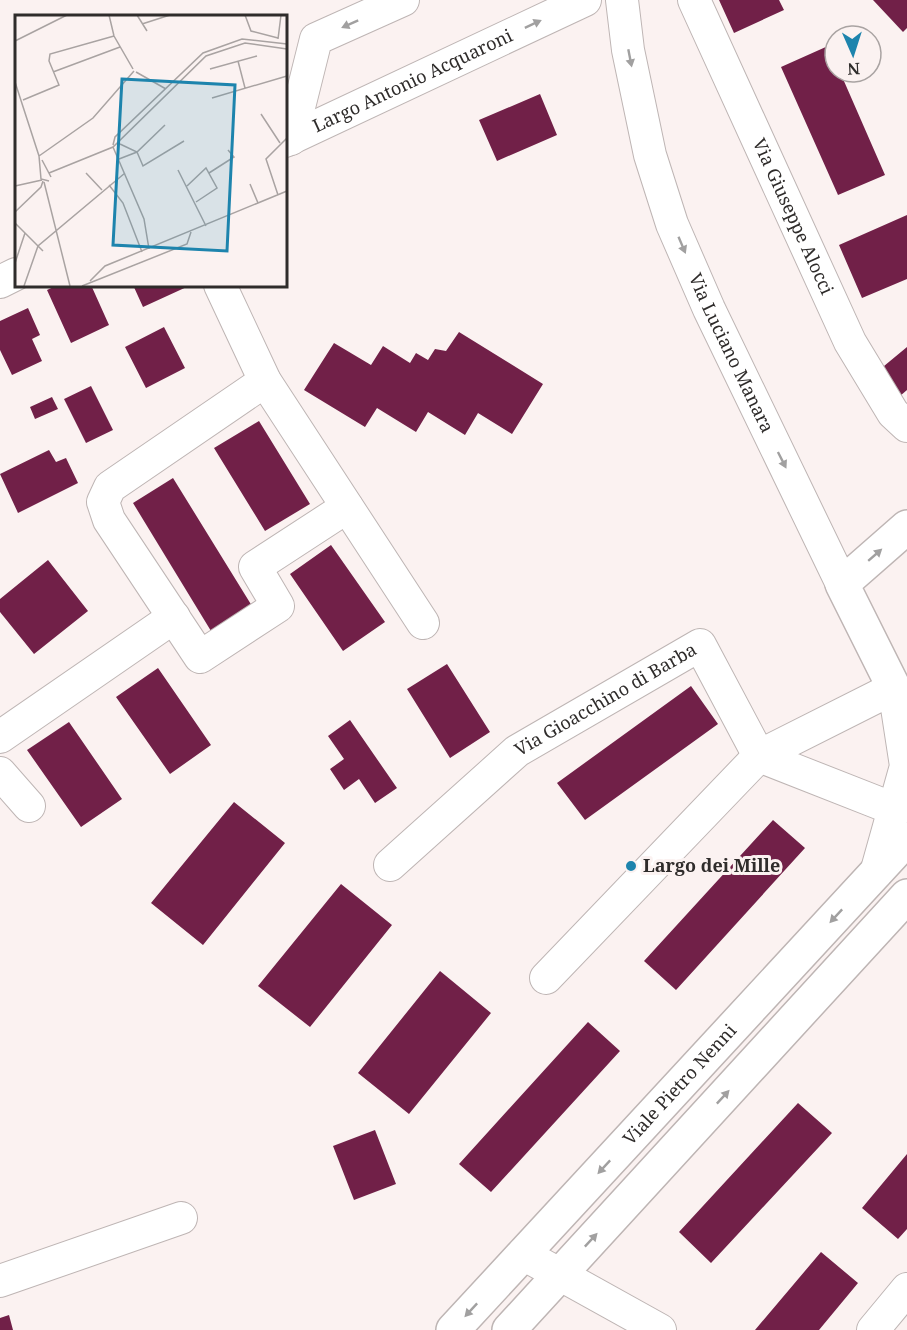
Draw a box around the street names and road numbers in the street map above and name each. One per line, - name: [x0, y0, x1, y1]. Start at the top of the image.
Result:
- street label: Largo Antonio Acquaroni: [308, 23, 516, 137]
- street label: Via Giuseppe Alocci: [748, 134, 840, 298]
- street label: Via Luciano Manara: [684, 269, 780, 436]
- street label: Via Gioacchino di Barba: [510, 637, 700, 761]
- street label: Viale Pietro Nenni: [617, 1018, 741, 1150]

